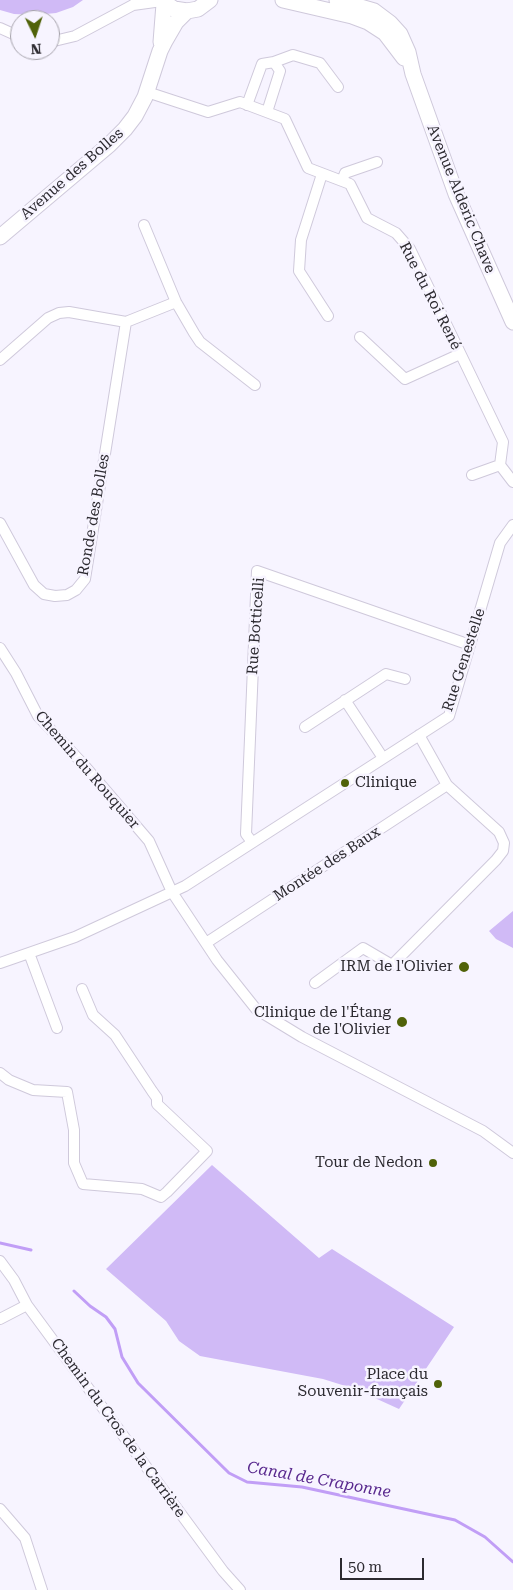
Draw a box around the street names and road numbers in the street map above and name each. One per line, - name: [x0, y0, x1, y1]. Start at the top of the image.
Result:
- street label: Avenue Alderic Chave: [423, 122, 499, 276]
- street label: Avenue des Bolles: [17, 124, 127, 224]
- street label: Rue du Roi René: [395, 239, 465, 353]
- street label: Ronde des Bolles: [74, 453, 114, 577]
- street label: Rue Botticelli: [244, 577, 268, 675]
- street label: Rue Genestelle: [439, 606, 489, 714]
- street label: Chemin du Rouquier: [31, 707, 143, 833]
- street label: Montée des Baux: [270, 823, 384, 905]
- street label: Chemin du Cros de la Carrière: [47, 1335, 189, 1521]

